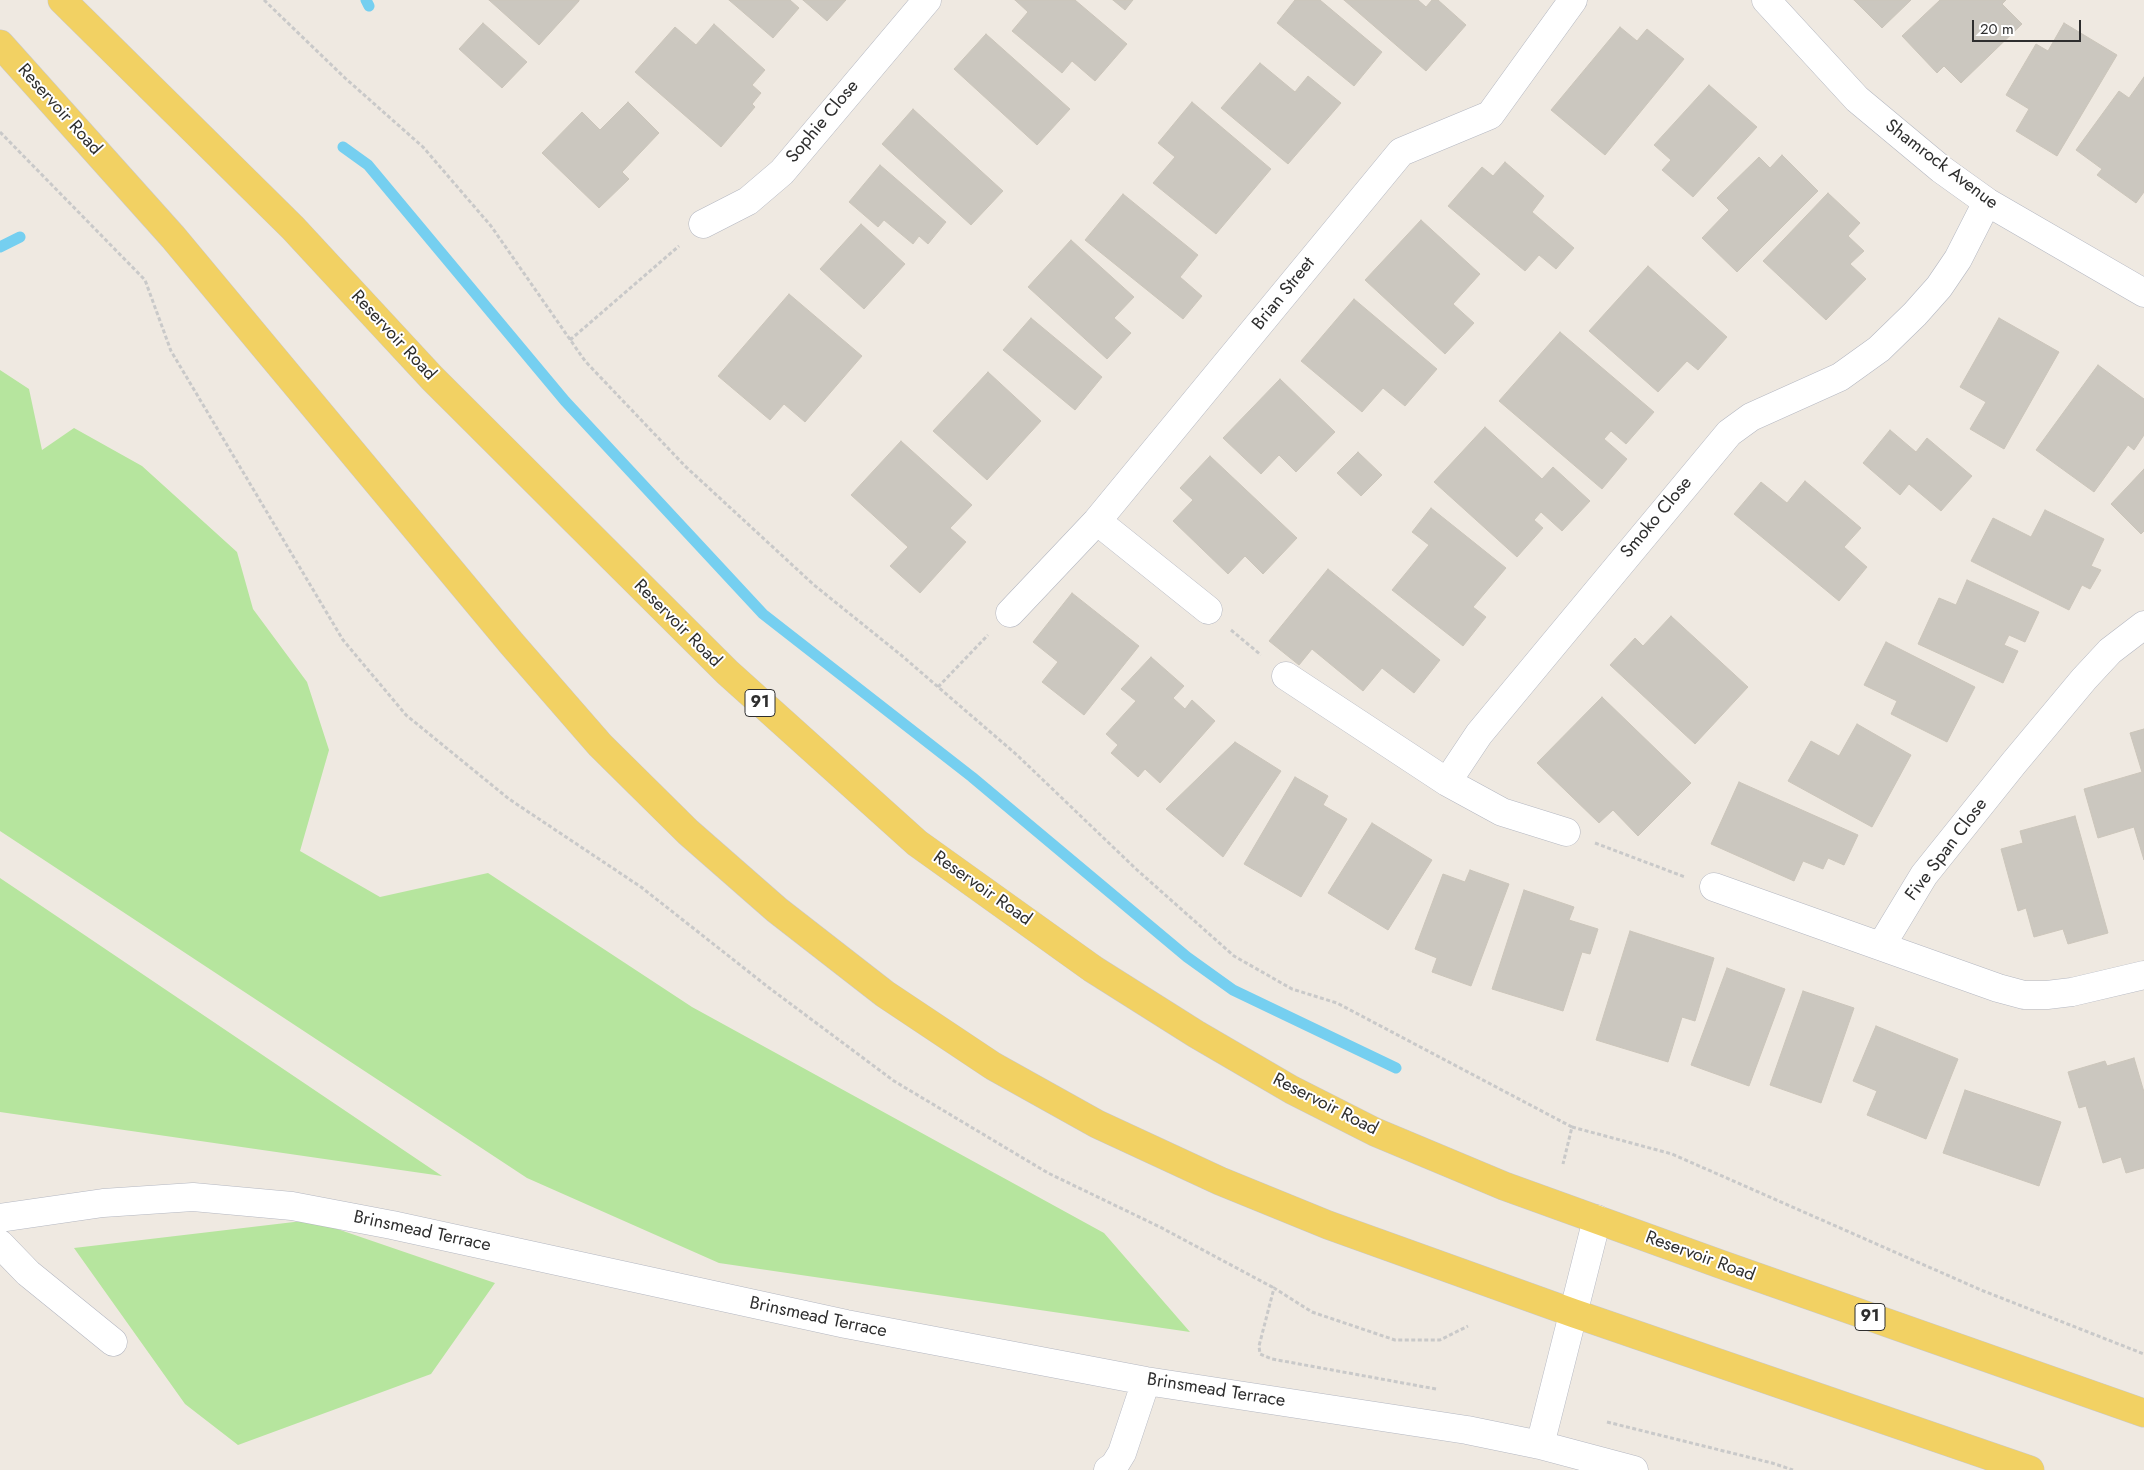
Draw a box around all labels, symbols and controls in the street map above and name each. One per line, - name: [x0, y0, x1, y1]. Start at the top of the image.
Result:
- scale bar: [1974, 10, 2083, 42]
- text: 20 m: [1980, 18, 2014, 40]
- street label: Reservoir Road: [12, 60, 106, 160]
- street label: Sophie Close: [782, 76, 864, 168]
- street label: Shamrock Avenue: [1880, 116, 2002, 214]
- street label: Brian Street: [1248, 253, 1320, 335]
- street label: Reservoir Road: [346, 287, 440, 385]
- street label: Smoko Close: [1617, 473, 1697, 563]
- street label: Reservoir Road: [629, 576, 725, 672]
- road number: 91: [745, 690, 775, 716]
- street label: Five Span Close: [1902, 795, 1992, 905]
- street label: Reservoir Road: [929, 847, 1035, 931]
- street label: Reservoir Road: [1269, 1069, 1381, 1141]
- street label: Brinsmead Terrace: [351, 1207, 493, 1257]
- street label: Reservoir Road: [1642, 1227, 1758, 1287]
- street label: Brinsmead Terrace: [747, 1293, 889, 1343]
- road number: 91: [1855, 1304, 1885, 1330]
- street label: Brinsmead Terrace: [1145, 1369, 1287, 1413]

